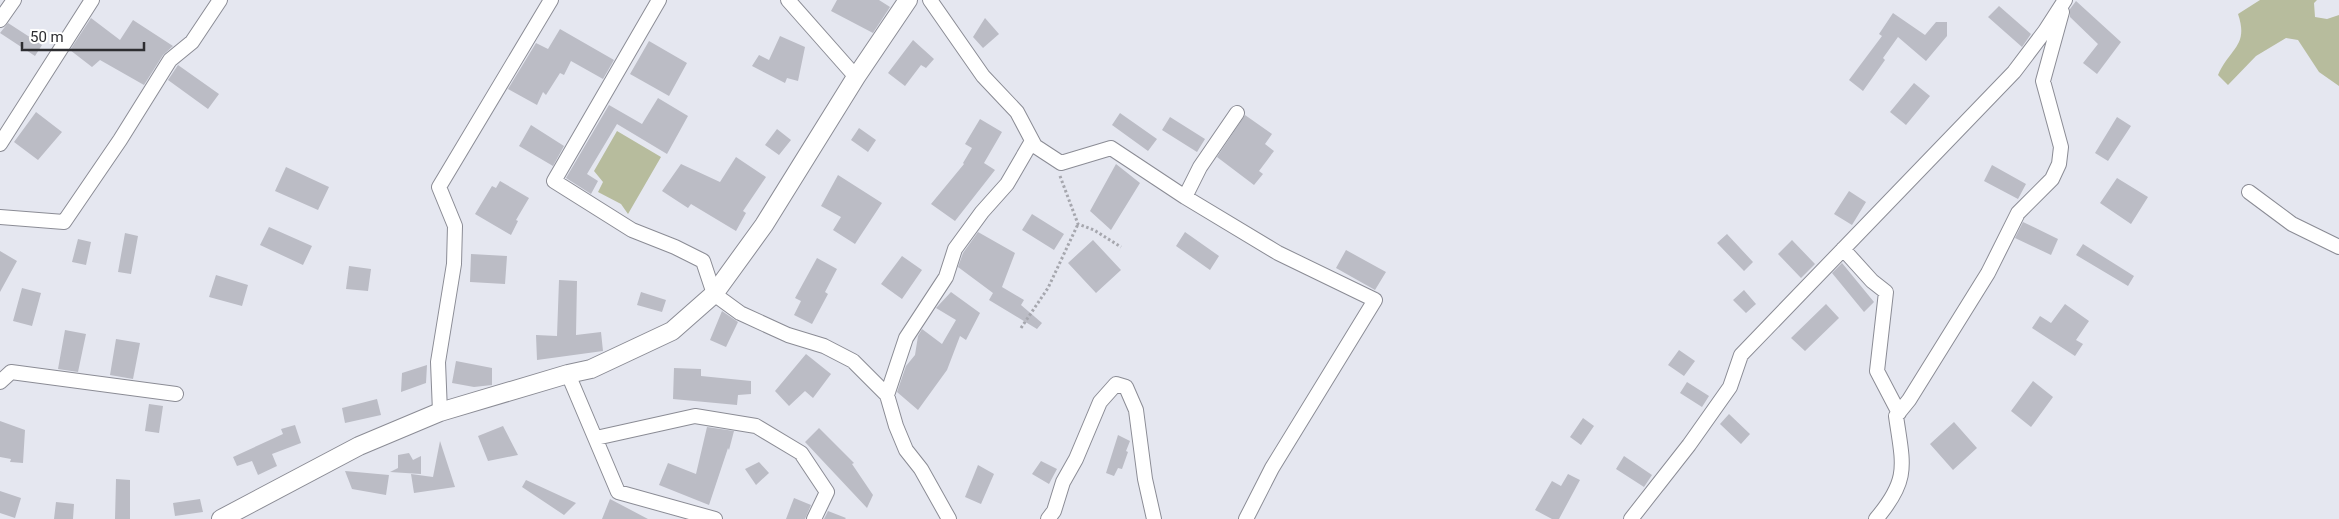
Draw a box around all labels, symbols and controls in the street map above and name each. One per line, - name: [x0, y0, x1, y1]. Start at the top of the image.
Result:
- scale bar: [22, 20, 145, 52]
- text: 50 m: [30, 28, 64, 46]

